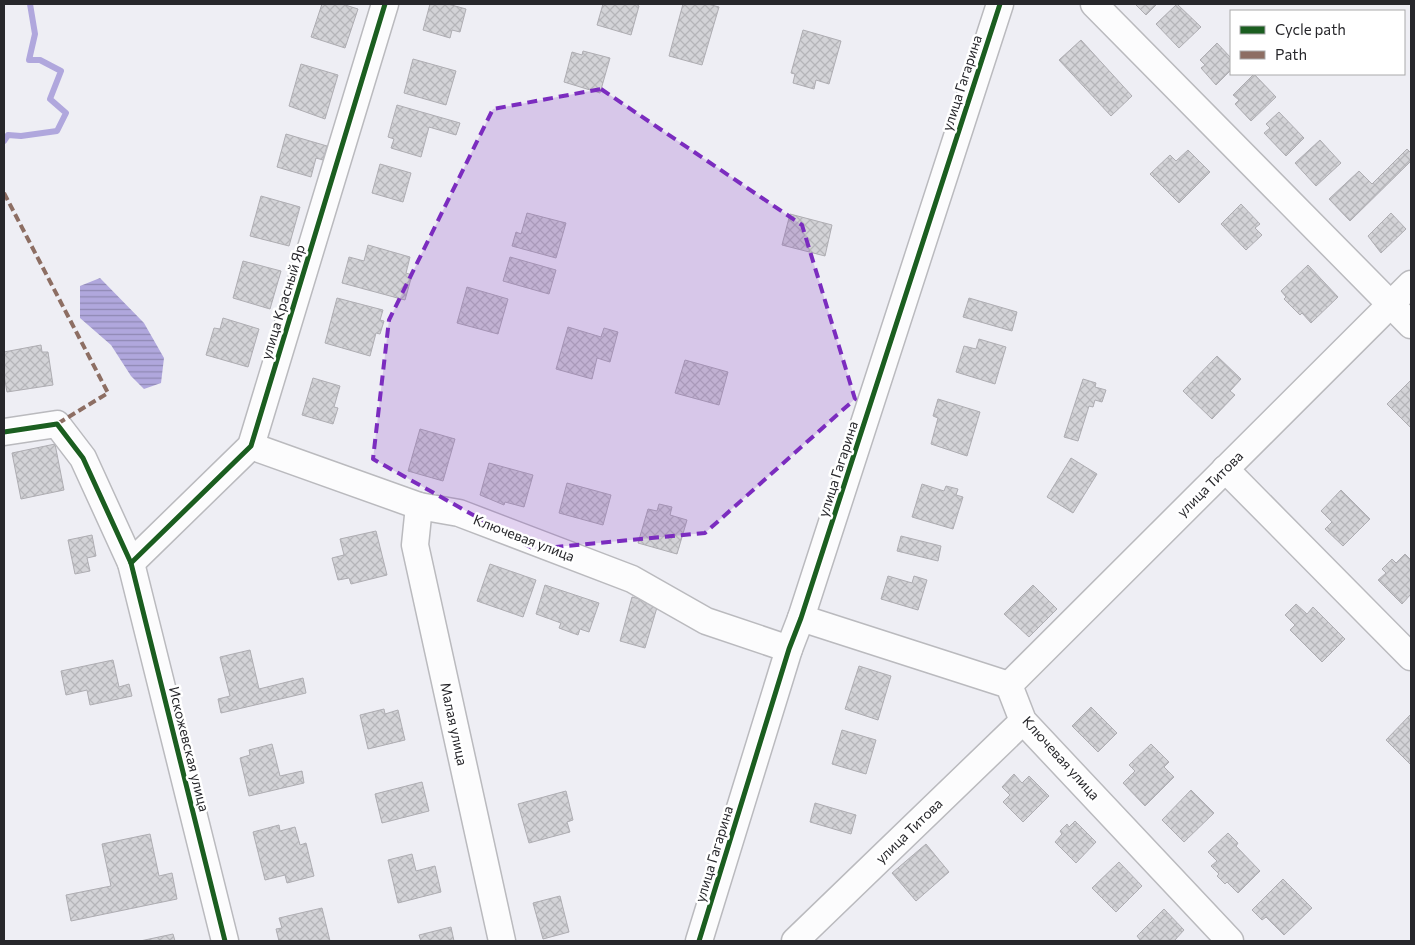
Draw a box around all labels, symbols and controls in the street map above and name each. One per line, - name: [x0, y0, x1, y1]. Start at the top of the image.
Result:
- legend: [1230, 10, 1405, 75]
- text: Cycle path: [1275, 20, 1346, 38]
- street label: улица Гагарина: [938, 33, 985, 133]
- text: Path: [1275, 45, 1307, 63]
- street label: улица Красный Яр: [257, 242, 308, 361]
- street label: улица Гагарина: [814, 419, 861, 519]
- street label: улица Титова: [1173, 447, 1246, 520]
- street label: Ключевая улица: [471, 510, 577, 565]
- street label: Малая улица: [437, 681, 472, 767]
- street label: Искожевская улица: [166, 685, 213, 813]
- street label: Ключевая улица: [1019, 712, 1103, 803]
- street label: улица Титова: [872, 795, 946, 867]
- street label: улица Гагарина: [691, 804, 736, 904]

